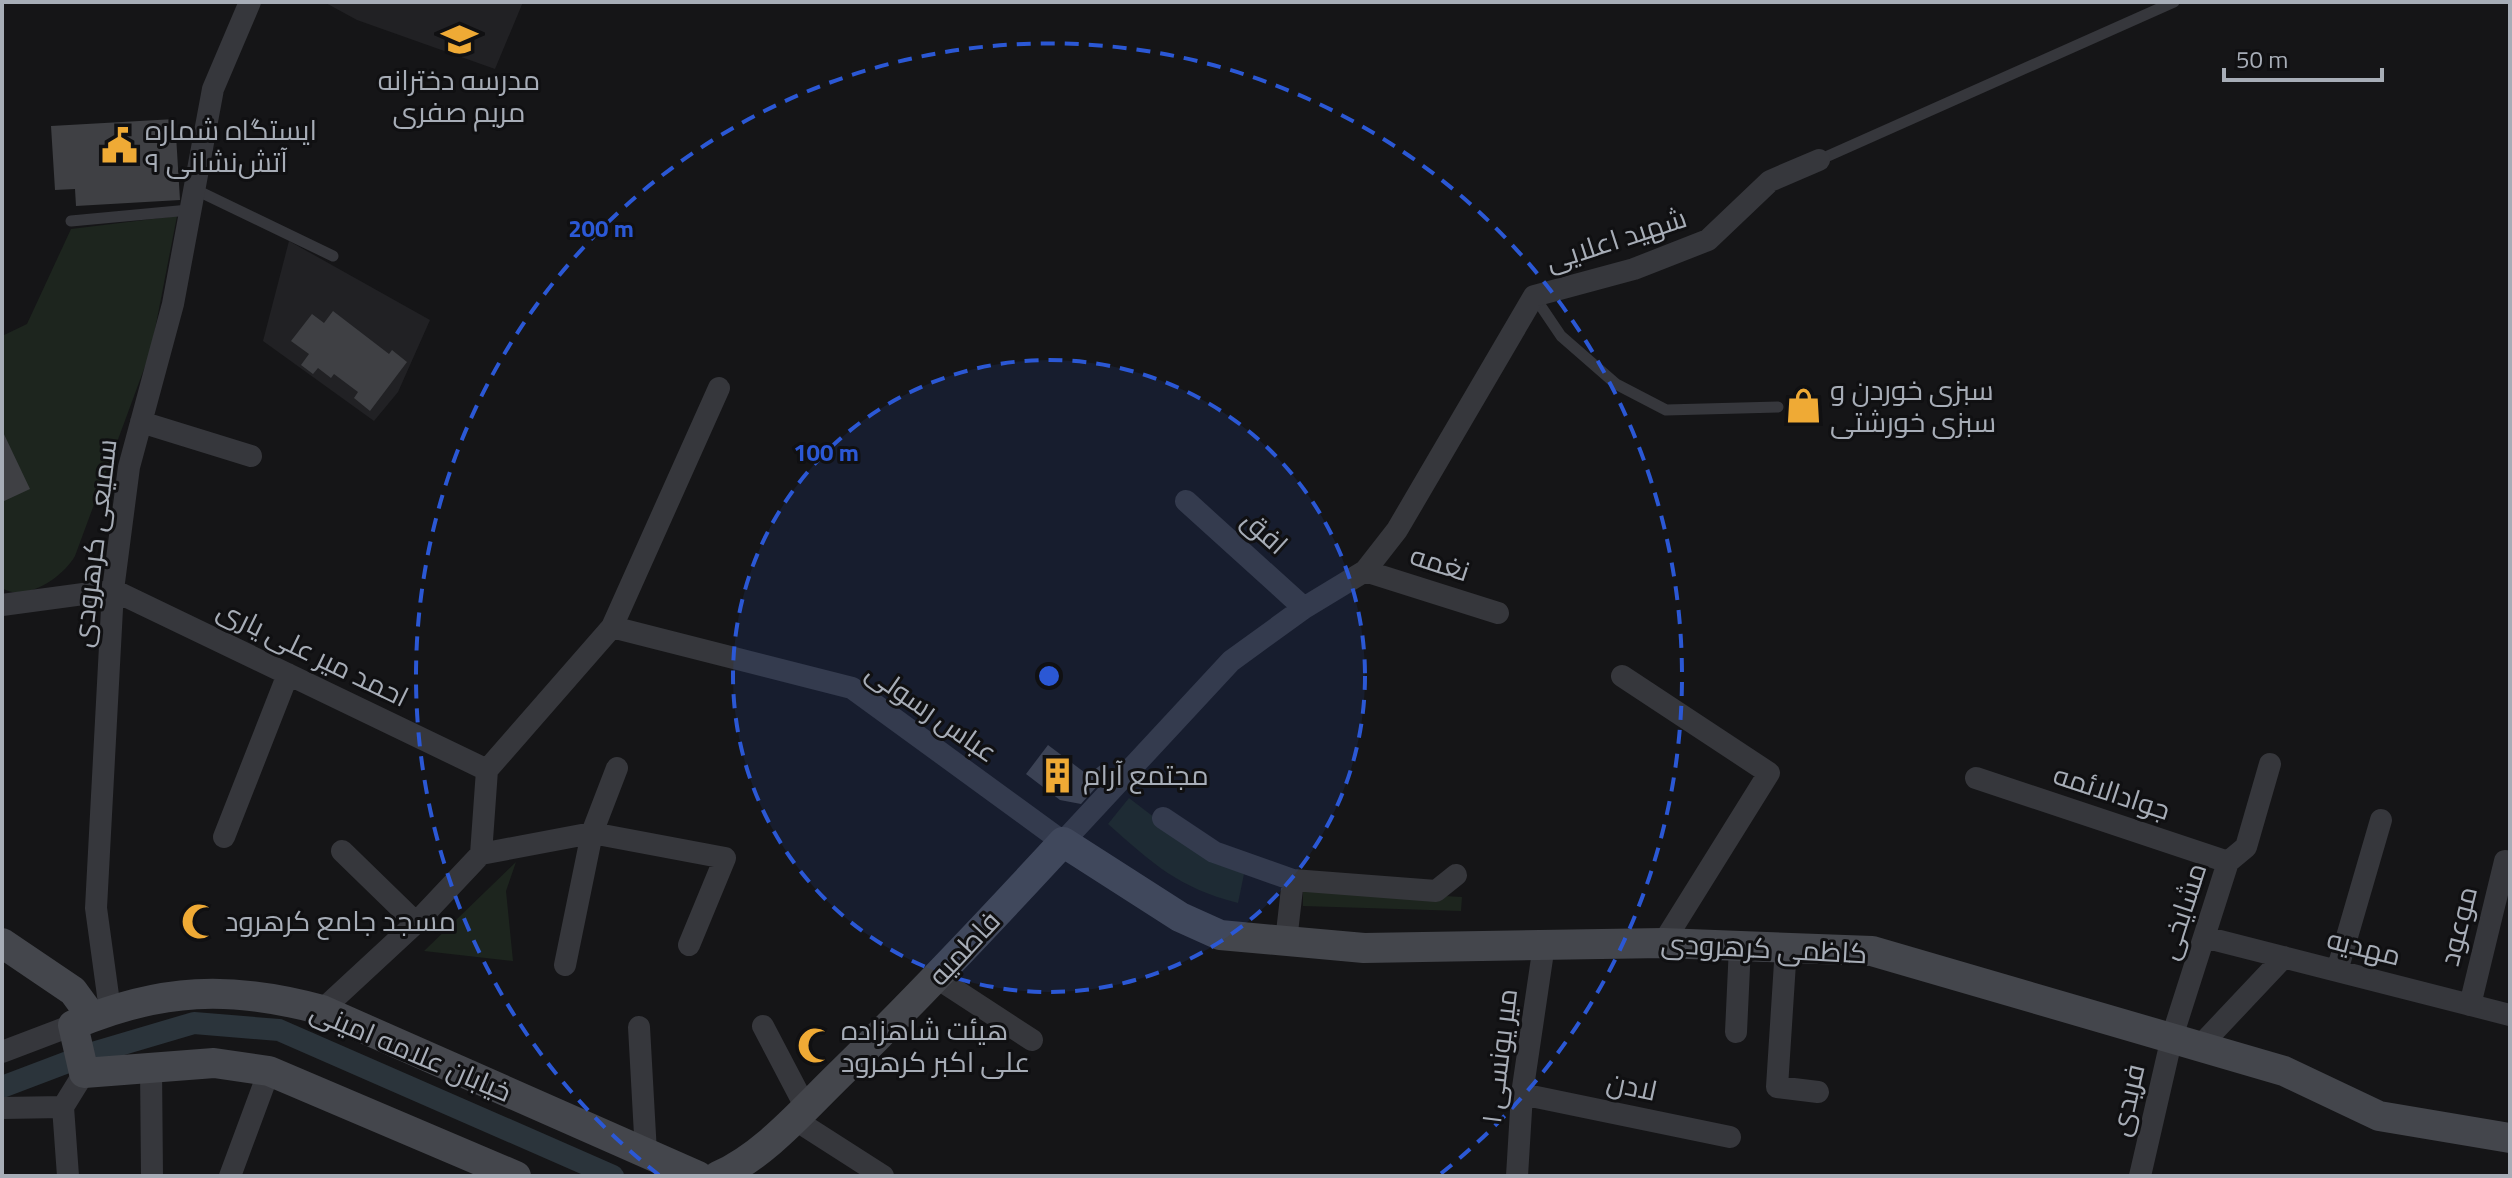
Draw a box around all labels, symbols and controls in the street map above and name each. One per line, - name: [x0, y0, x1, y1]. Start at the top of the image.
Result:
- school or university icon: مدرسه دخترانه مریم صفری: [440, 21, 478, 59]
- scale bar: [2224, 32, 2382, 82]
- text: 50 m: [2236, 41, 2288, 77]
- place label: مدرسه دخترانه مریم صفری: [378, 58, 540, 133]
- place label: ایستگاه شماره ۹ آتش‌نشانی: [145, 108, 317, 183]
- public building icon: ایستگاه شماره ۹ آتش‌نشانی: [100, 127, 138, 165]
- street label: شهید اعلایی: [1540, 195, 1692, 282]
- text: 200 m: [568, 210, 634, 246]
- place label: سبزی خوردن و سبزی خورشتی: [1830, 368, 1996, 443]
- shop icon: سبزی خوردن و سبزی خورشتی: [1785, 387, 1823, 425]
- text: 100 m: [793, 434, 859, 470]
- street label: سمیعی کرهرودی: [59, 436, 128, 650]
- street label: افق: [1233, 499, 1298, 564]
- street label: نغمه: [1405, 533, 1476, 592]
- street label: احمد میر علی یاری: [210, 588, 416, 717]
- street label: عباس رسولی: [858, 650, 1007, 773]
- centre of rings: [1035, 662, 1063, 690]
- street label: جوادالائمه: [2048, 752, 2176, 831]
- place label: مجتمع آرام: [1083, 753, 1209, 796]
- building icon: مجتمع آرام: [1038, 756, 1076, 794]
- street label: مشایخی: [2146, 857, 2217, 965]
- street label: موعود: [2427, 882, 2488, 970]
- place label: مسجد جامع کرهرود: [225, 899, 456, 942]
- street label: فاطمیه: [917, 900, 1010, 995]
- mosque icon: مسجد جامع کرهرود: [180, 902, 218, 940]
- street label: مهدیه: [2322, 917, 2406, 976]
- street label: کاظمی کرهرودی: [1660, 921, 1868, 974]
- street label: میر یونسی ۱: [1469, 986, 1528, 1126]
- street label: خیابان علامه امینی: [304, 989, 519, 1112]
- place label: هیئت شاهزاده علی اکبر کرهرود: [841, 1008, 1030, 1083]
- mosque icon: هیئت شاهزاده علی اکبر کرهرود: [796, 1027, 834, 1065]
- street label: لادن: [1603, 1059, 1661, 1112]
- street label: فریدی: [2097, 1060, 2156, 1140]

